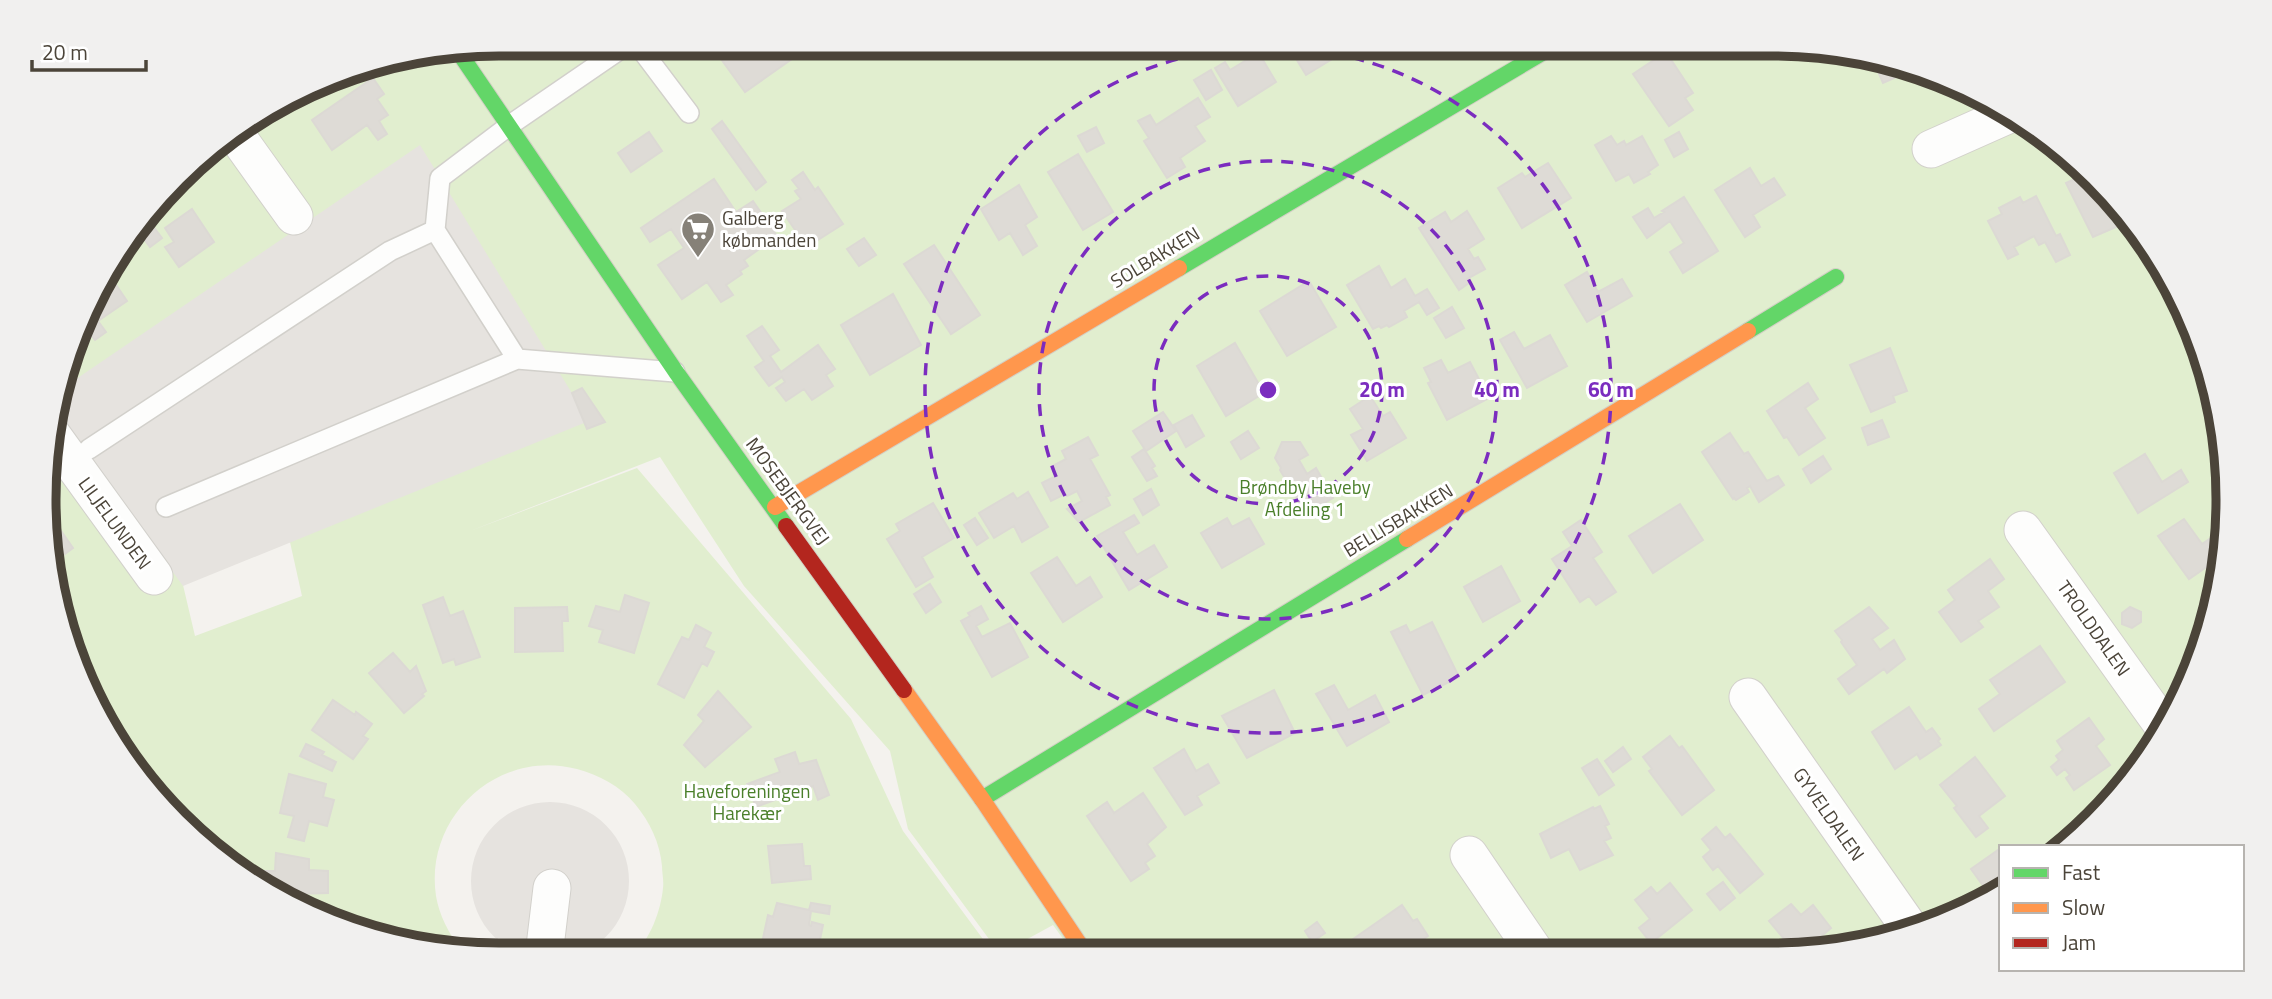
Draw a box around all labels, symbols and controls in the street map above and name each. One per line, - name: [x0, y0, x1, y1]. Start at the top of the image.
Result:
- scale bar: [32, 28, 145, 72]
- text: 20 m: [42, 36, 88, 68]
- place label: Galberg købmanden: [722, 203, 816, 254]
- supermarket icon: Galberg købmanden: [679, 210, 717, 259]
- street label: SOLBAKKEN: [1105, 218, 1205, 295]
- text: 20 m: [1359, 373, 1405, 405]
- text: 40 m: [1474, 373, 1520, 405]
- text: 60 m: [1588, 373, 1634, 405]
- centre of rings: [1256, 378, 1280, 402]
- street label: MOSEBJERGVEJ: [739, 431, 837, 551]
- street label: LILJELUNDEN: [72, 470, 159, 575]
- park label: Brøndby Haveby Afdeling 1: [1239, 472, 1371, 523]
- street label: BELLISBAKKEN: [1337, 475, 1458, 564]
- street label: TROLDDALEN: [2051, 574, 2138, 682]
- street label: GYVELDALEN: [1787, 761, 1872, 866]
- park label: Haveforeningen Harekær: [683, 776, 811, 827]
- legend: [1999, 845, 2244, 971]
- text: Fast: [2062, 856, 2101, 888]
- text: Slow: [2062, 891, 2105, 923]
- text: Jam: [2062, 926, 2096, 958]

